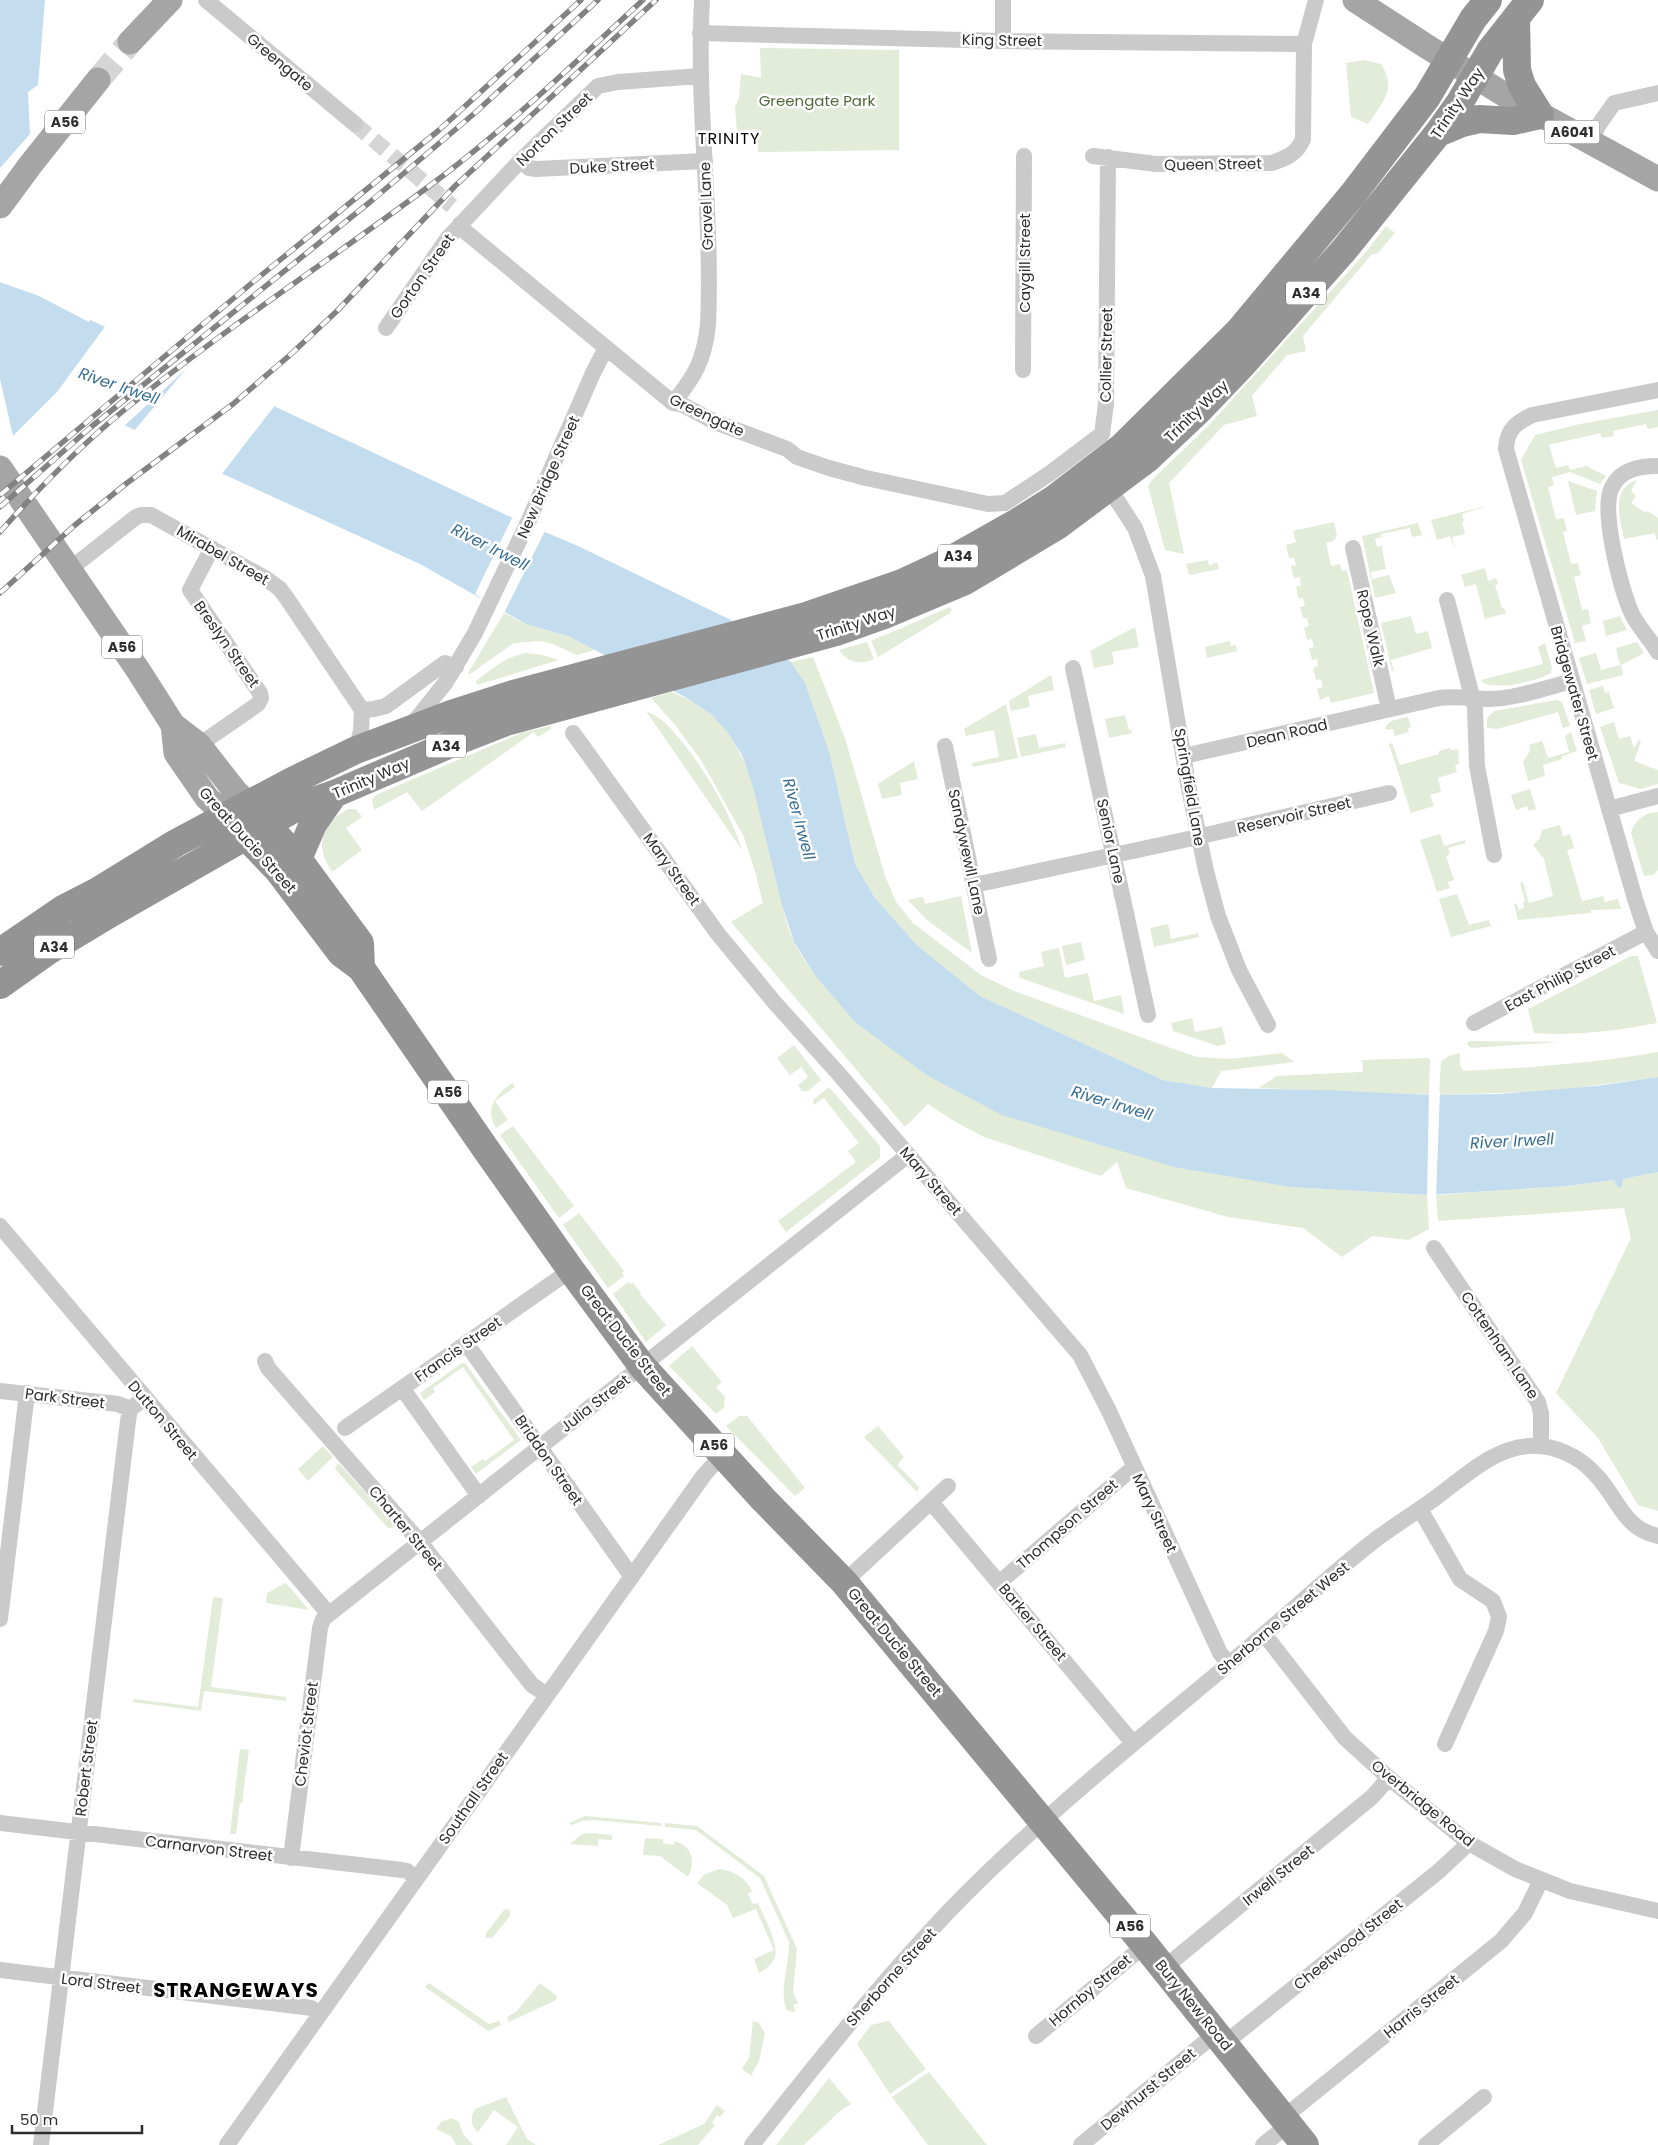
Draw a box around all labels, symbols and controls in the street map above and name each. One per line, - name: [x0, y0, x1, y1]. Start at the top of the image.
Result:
- street label: Greengate: [242, 28, 318, 96]
- street label: King Street: [962, 29, 1042, 51]
- street label: Trinity Way: [1425, 63, 1489, 143]
- street label: Norton Street: [511, 87, 597, 171]
- park label: Greengate Park: [759, 90, 876, 111]
- road number: A56: [45, 110, 85, 134]
- road number: A6041: [1544, 120, 1600, 144]
- district label: TRINITY: [698, 127, 760, 150]
- street label: Duke Street: [569, 153, 655, 179]
- street label: Queen Street: [1164, 153, 1262, 175]
- street label: Gravel Lane: [694, 161, 718, 251]
- street label: Caygill Street: [1014, 213, 1035, 313]
- street label: Gorton Street: [385, 229, 459, 323]
- road number: A34: [1286, 282, 1326, 304]
- street label: Collier Street: [1095, 307, 1117, 403]
- water label: River Irwell: [75, 361, 163, 411]
- street label: Trinity Way: [1159, 375, 1233, 447]
- street label: Greengate: [666, 388, 748, 442]
- street label: New Bridge Street: [512, 412, 584, 542]
- water label: River Irwell: [447, 518, 533, 576]
- street label: Mirabel Street: [173, 520, 273, 590]
- road number: A34: [938, 544, 978, 568]
- street label: Rope Walk: [1352, 587, 1390, 669]
- street label: Breslyn Street: [189, 596, 265, 692]
- street label: Trinity Way: [814, 600, 899, 646]
- street label: Bridgewater Street: [1546, 623, 1604, 763]
- road number: A56: [102, 636, 142, 659]
- street label: Dean Road: [1244, 713, 1330, 753]
- street label: Springfield Lane: [1169, 726, 1211, 848]
- road number: A34: [426, 734, 466, 758]
- street label: Trinity Way: [329, 752, 413, 804]
- water label: River Irwell: [777, 775, 821, 863]
- street label: Great Ducie Street: [195, 782, 301, 898]
- street label: Sandywewll Lane: [943, 787, 991, 917]
- street label: Reservoir Street: [1235, 792, 1353, 838]
- street label: Senior Lane: [1092, 797, 1130, 885]
- street label: Mary Street: [639, 828, 705, 910]
- road number: A34: [34, 936, 74, 959]
- street label: East Philip Street: [1501, 940, 1619, 1016]
- road number: A56: [428, 1080, 468, 1104]
- water label: River Irwell: [1068, 1080, 1156, 1126]
- water label: River Irwell: [1469, 1127, 1555, 1155]
- street label: Mary Street: [895, 1142, 967, 1220]
- street label: Great Ducie Street: [576, 1280, 676, 1400]
- street label: Cottenham Lane: [1456, 1287, 1544, 1403]
- street label: Francis Street: [410, 1311, 506, 1387]
- street label: Julia Street: [556, 1369, 634, 1437]
- street label: Dutton Street: [123, 1376, 203, 1464]
- street label: Park Street: [24, 1383, 106, 1413]
- street label: Briddon Street: [510, 1411, 588, 1509]
- road number: A56: [694, 1434, 734, 1456]
- street label: Mary Street: [1128, 1470, 1182, 1556]
- street label: Thompson Street: [1012, 1474, 1122, 1574]
- street label: Charter Street: [364, 1481, 448, 1575]
- street label: Sherborne Street West: [1212, 1556, 1354, 1680]
- street label: Barker Street: [994, 1579, 1072, 1665]
- street label: Great Ducie Street: [843, 1583, 947, 1701]
- street label: Cheviot Street: [289, 1680, 323, 1788]
- street label: Robert Street: [70, 1719, 102, 1817]
- street label: Southall Street: [433, 1748, 513, 1848]
- street label: Overbridge Road: [1367, 1755, 1479, 1851]
- street label: Carnarvon Street: [144, 1830, 274, 1866]
- street label: Irwell Street: [1238, 1840, 1318, 1910]
- street label: Cheetwood Street: [1289, 1893, 1407, 1995]
- road number: A56: [1110, 1914, 1150, 1938]
- street label: Sherborne Street: [841, 1923, 941, 2031]
- street label: Hornby Street: [1044, 1949, 1136, 2031]
- street label: Bury New Road: [1151, 1955, 1237, 2055]
- street label: Lord Street: [60, 1968, 142, 1998]
- street label: Harris Street: [1379, 1969, 1463, 2043]
- district label: STRANGEWAYS: [153, 1976, 319, 2004]
- street label: Dewhurst Street: [1096, 2043, 1200, 2135]
- scale bar: [12, 2102, 142, 2134]
- text: 50 m: [20, 2109, 58, 2130]

